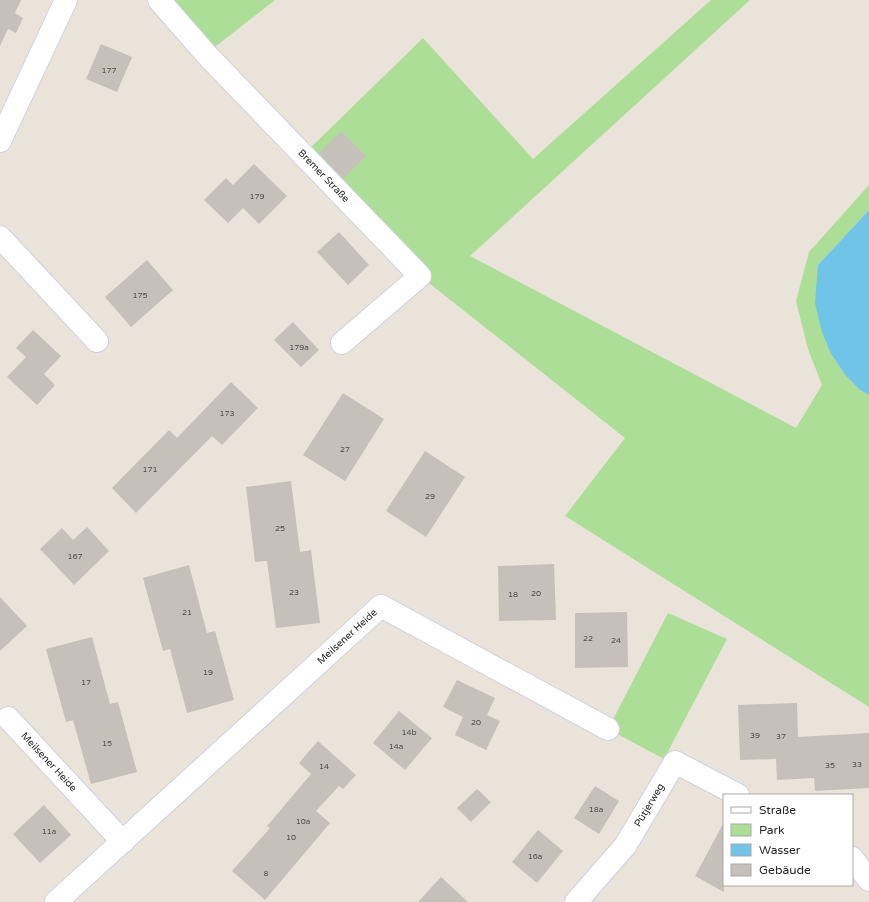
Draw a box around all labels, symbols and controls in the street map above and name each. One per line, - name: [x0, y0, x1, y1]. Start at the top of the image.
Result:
- house number: 177: [101, 66, 117, 75]
- street label: Bremer Straße: [295, 147, 352, 205]
- house number: 179: [249, 192, 265, 201]
- house number: 175: [132, 291, 148, 300]
- house number: 179a: [289, 343, 309, 352]
- house number: 173: [219, 409, 235, 418]
- house number: 27: [340, 445, 350, 454]
- house number: 171: [142, 465, 158, 474]
- house number: 29: [425, 492, 435, 501]
- house number: 25: [275, 524, 285, 533]
- house number: 167: [67, 552, 83, 561]
- house number: 23: [289, 588, 299, 597]
- house number: 20: [531, 589, 541, 598]
- house number: 18: [508, 590, 518, 599]
- street label: Meilsener Heide: [315, 606, 380, 667]
- house number: 21: [182, 608, 192, 617]
- house number: 22: [583, 634, 593, 643]
- house number: 24: [611, 636, 621, 645]
- house number: 19: [203, 668, 213, 677]
- house number: 17: [81, 678, 91, 687]
- house number: 20: [471, 718, 481, 727]
- house number: 14b: [401, 728, 417, 737]
- street label: Meilsener Heide: [18, 730, 79, 794]
- house number: 39: [750, 731, 760, 740]
- house number: 37: [776, 732, 786, 741]
- house number: 15: [102, 739, 112, 748]
- house number: 14a: [389, 742, 403, 751]
- house number: 33: [852, 760, 862, 769]
- house number: 35: [825, 761, 835, 770]
- house number: 14: [319, 762, 329, 771]
- street label: Pütjerweg: [632, 781, 667, 829]
- legend: [723, 794, 853, 886]
- text: Straße: [759, 803, 796, 817]
- house number: 18a: [589, 805, 603, 814]
- house number: 10a: [296, 817, 310, 826]
- text: Park: [759, 823, 785, 837]
- house number: 11a: [42, 827, 56, 836]
- house number: 10: [286, 833, 296, 842]
- text: Wasser: [759, 843, 801, 857]
- house number: 16a: [528, 852, 542, 861]
- text: Gebäude: [759, 863, 811, 877]
- house number: 8: [263, 869, 269, 878]

